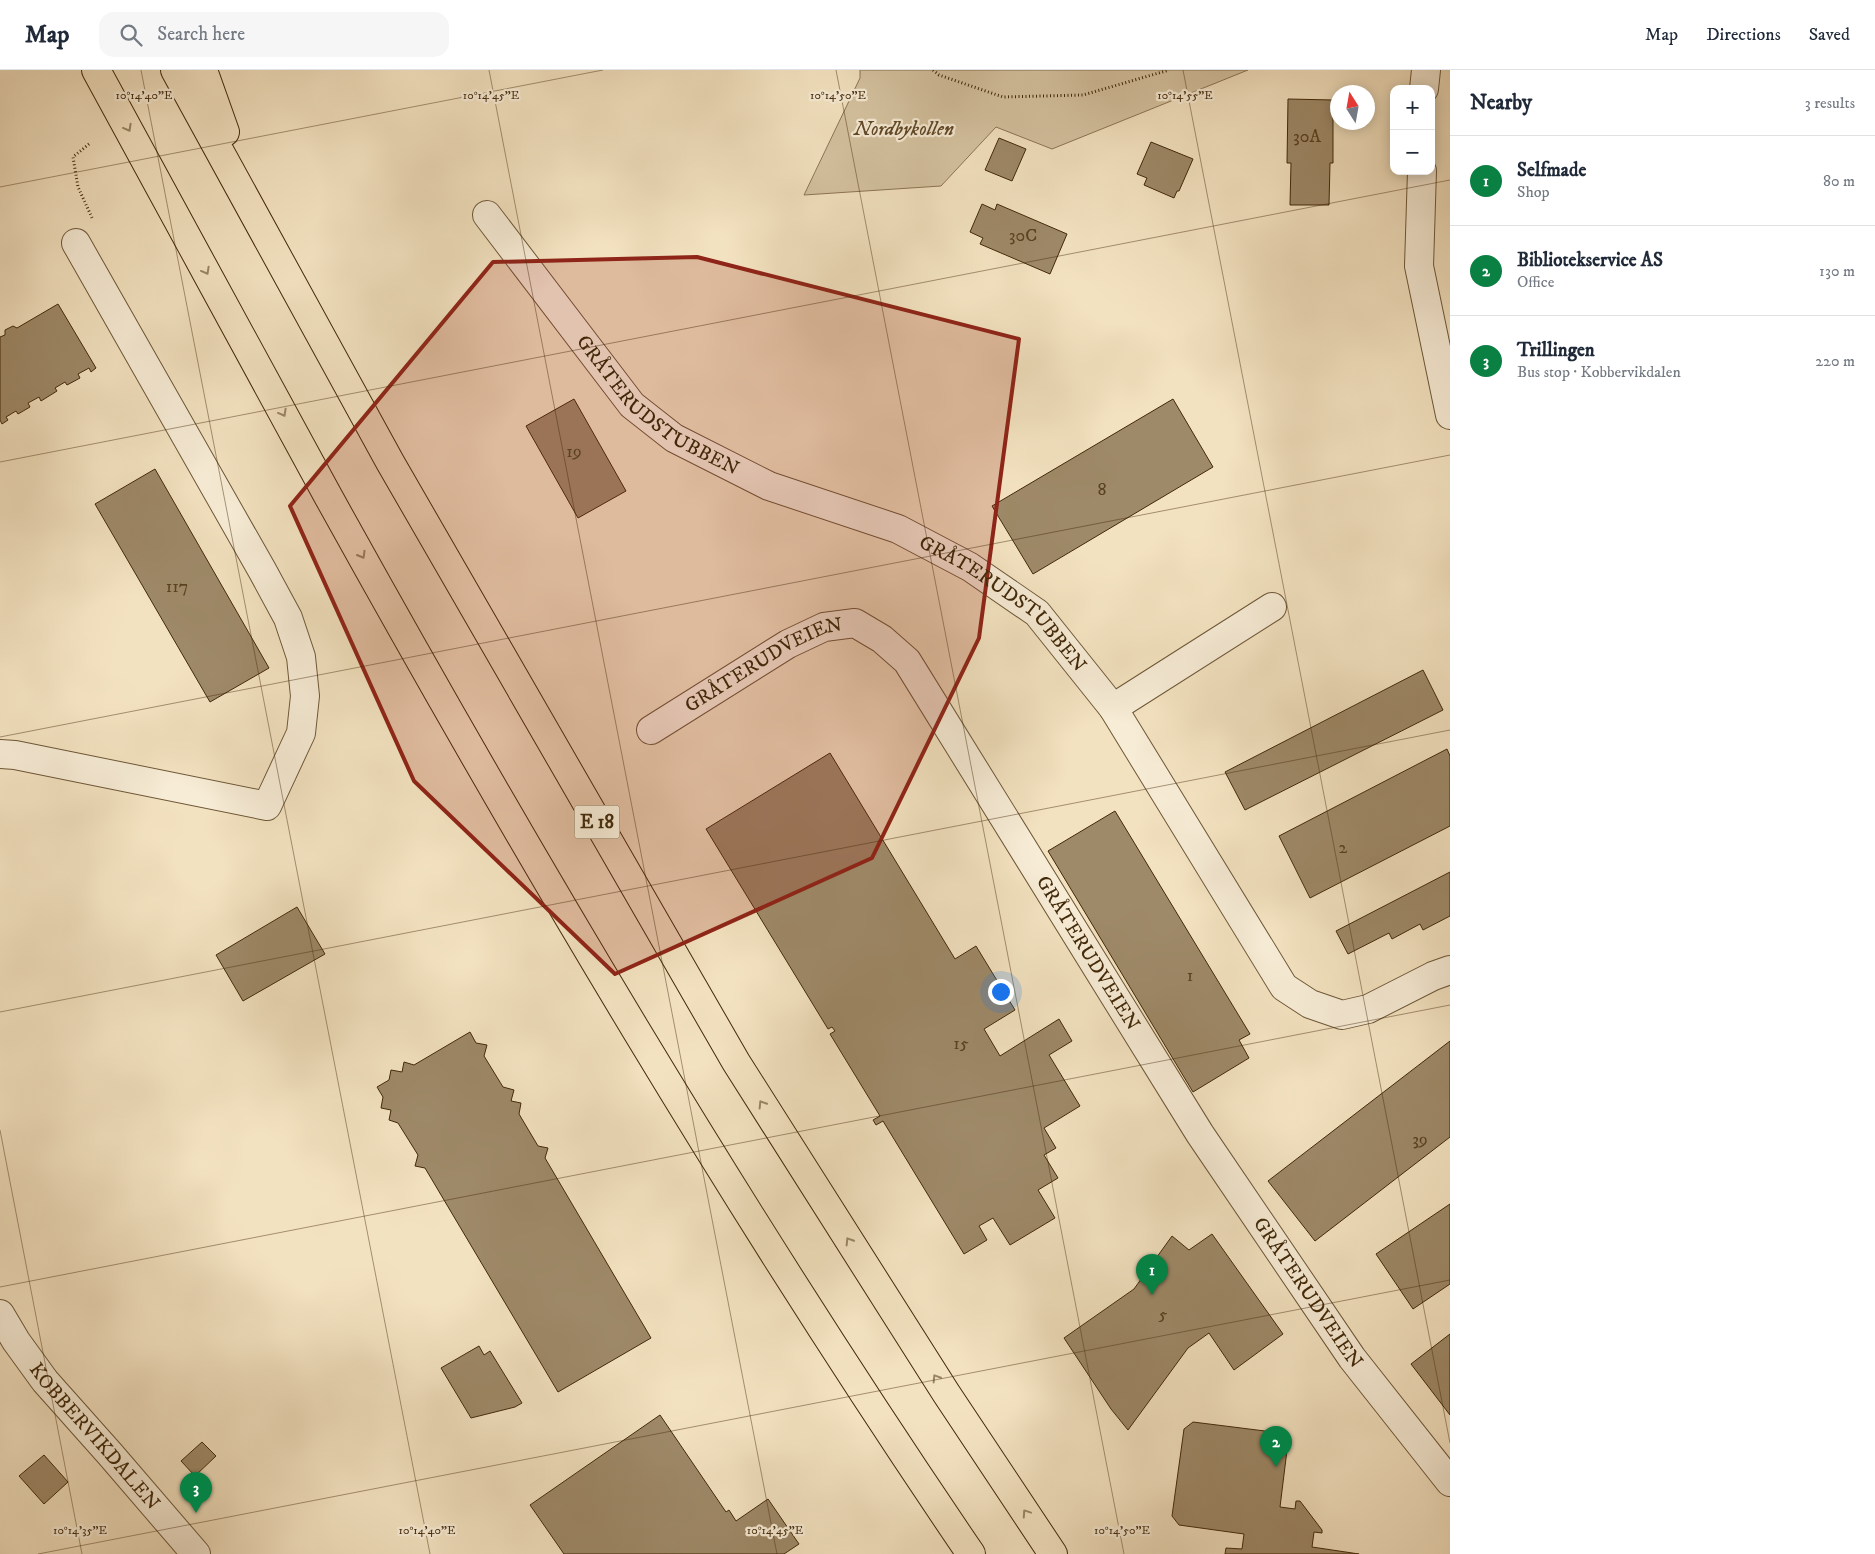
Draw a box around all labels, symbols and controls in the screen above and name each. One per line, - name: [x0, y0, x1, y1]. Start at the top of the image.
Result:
- search box: [99, 12, 449, 57]
- text: Map: [25, 20, 69, 50]
- icon: search: [117, 21, 145, 49]
- text: Search here: [157, 23, 245, 46]
- text: Map: [1645, 24, 1678, 46]
- text: Directions: [1706, 24, 1781, 46]
- text: Saved: [1809, 24, 1850, 46]
- north arrow: [1330, 85, 1375, 130]
- map controls: [1390, 85, 1435, 175]
- button: +: [1390, 85, 1435, 130]
- text: 10°14'40"E: [116, 88, 173, 103]
- text: 10°14'45"E: [463, 88, 520, 103]
- text: 10°14'50"E: [810, 88, 866, 103]
- text: 10°14'55"E: [1157, 88, 1213, 103]
- text: Nearby: [1470, 90, 1532, 116]
- text: 3 results: [1805, 93, 1855, 113]
- park label: Nordbykollen: [853, 117, 954, 142]
- one-way arrow: [121, 123, 131, 132]
- house number: 30A: [1293, 126, 1321, 148]
- button: −: [1390, 130, 1435, 175]
- text: Selfmade: [1517, 159, 1586, 182]
- text: 1: [1483, 171, 1489, 191]
- text: 80 m: [1823, 171, 1855, 191]
- text: Shop: [1517, 182, 1550, 202]
- house number: 30C: [1009, 225, 1037, 247]
- text: Bibliotekservice AS: [1517, 249, 1663, 272]
- text: 2: [1482, 261, 1490, 281]
- text: 130 m: [1819, 261, 1855, 281]
- one-way arrow: [199, 265, 209, 274]
- text: Office: [1517, 272, 1554, 292]
- street label: GRÅTERUDSTUBBEN: [571, 330, 743, 481]
- text: Trillingen: [1517, 339, 1595, 362]
- text: 3: [1483, 351, 1489, 371]
- text: 220 m: [1815, 351, 1855, 371]
- text: Bus stop · Kobbervikdalen: [1517, 362, 1681, 382]
- one-way arrow: [277, 408, 287, 417]
- house number: 19: [566, 441, 582, 463]
- house number: 8: [1097, 479, 1107, 501]
- street label: GRÅTERUDSTUBBEN: [915, 530, 1092, 677]
- one-way arrow: [356, 550, 366, 559]
- house number: 117: [166, 576, 188, 598]
- street label: GRÅTERUDVEIEN: [680, 612, 844, 718]
- road number: E 18: [574, 806, 620, 839]
- house number: 2: [1339, 837, 1348, 859]
- street label: GRÅTERUDVEIEN: [1030, 871, 1145, 1035]
- house number: 1: [1187, 965, 1193, 987]
- your location: [988, 979, 1014, 1005]
- house number: 15: [953, 1033, 969, 1055]
- one-way arrow: [759, 1100, 769, 1109]
- house number: 39: [1412, 1129, 1428, 1151]
- street label: GRÅTERUDVEIEN: [1248, 1212, 1368, 1374]
- one-way arrow: [846, 1237, 856, 1246]
- pin: 1: [1136, 1254, 1168, 1295]
- house number: 5: [1159, 1304, 1168, 1326]
- street label: KOBBERVIKDALEN: [23, 1358, 165, 1515]
- one-way arrow: [933, 1375, 943, 1384]
- pin: 2: [1260, 1426, 1292, 1467]
- pin: 3: [180, 1472, 212, 1513]
- one-way arrow: [1023, 1510, 1033, 1519]
- text: 10°14'35"E: [53, 1523, 107, 1538]
- text: 10°14'40"E: [399, 1523, 456, 1538]
- text: 10°14'45"E: [747, 1523, 804, 1538]
- text: 10°14'50"E: [1094, 1523, 1150, 1538]

